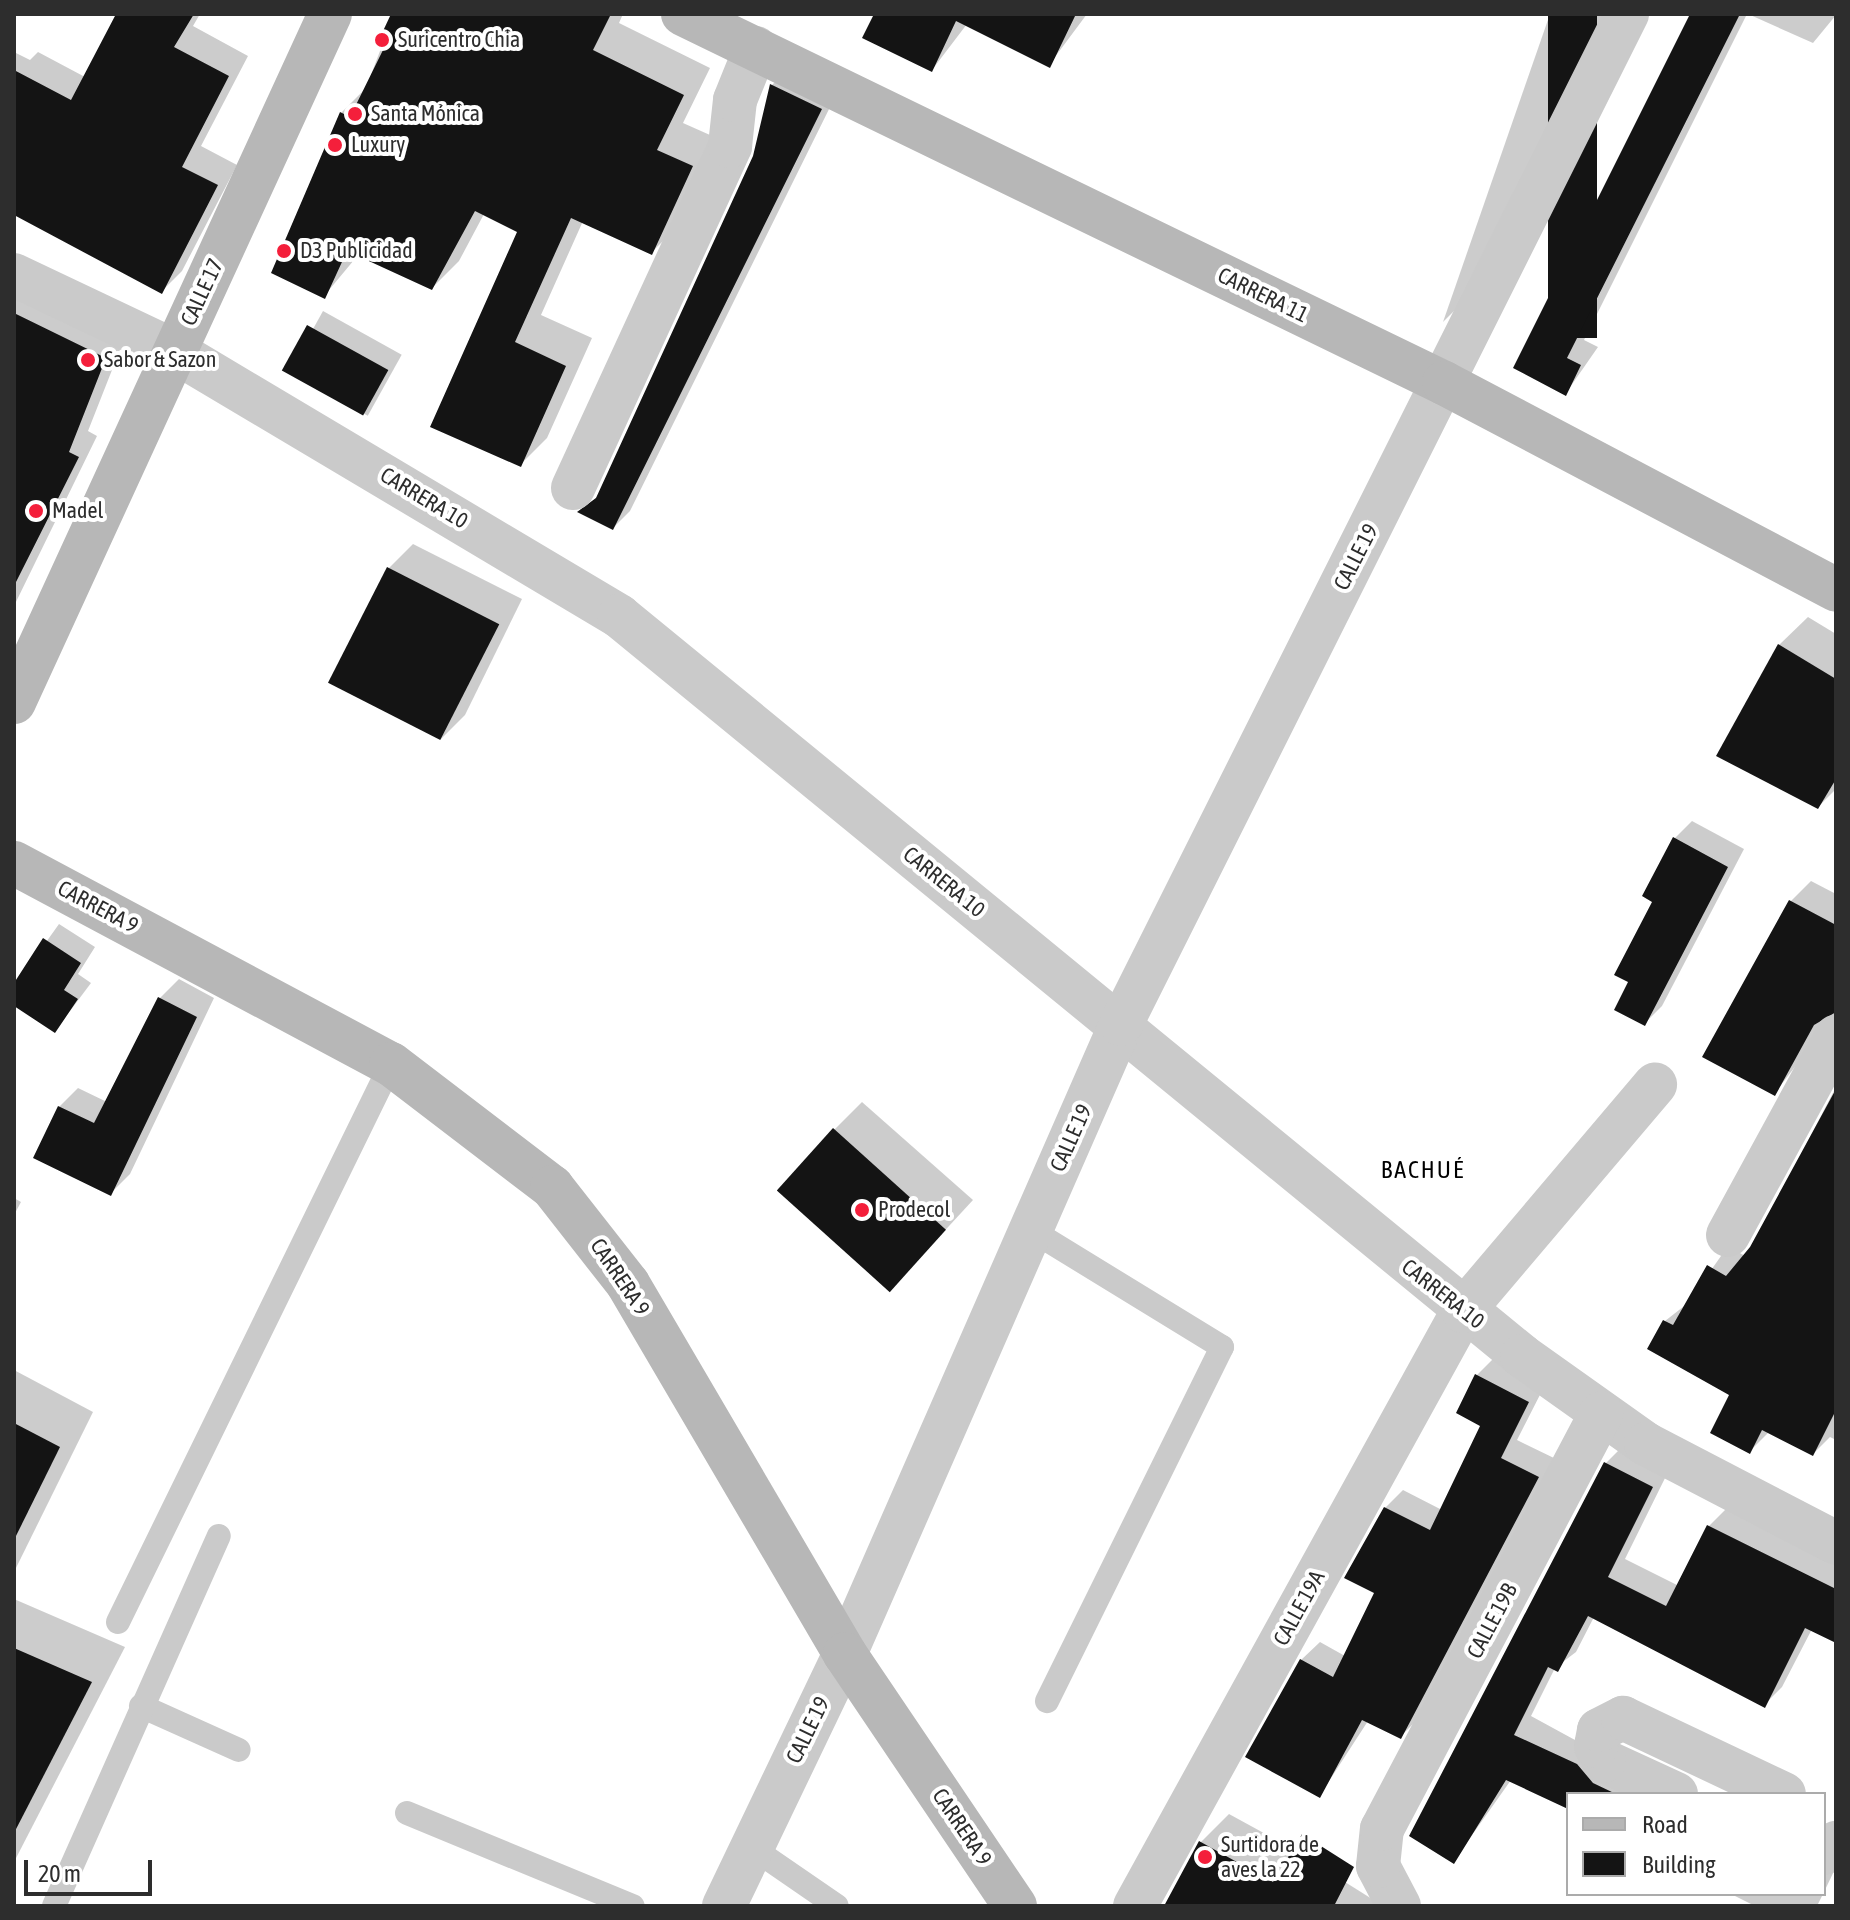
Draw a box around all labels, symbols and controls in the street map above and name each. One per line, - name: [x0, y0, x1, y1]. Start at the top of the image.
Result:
- place label: Suricentro Chia: [398, 27, 520, 53]
- marker: Suricentro Chia: [373, 31, 391, 49]
- place label: Santa Mónica: [371, 101, 480, 127]
- marker: Santa Mónica: [346, 105, 364, 123]
- place label: Luxury: [351, 132, 405, 158]
- marker: Luxury: [326, 136, 344, 154]
- place label: D3 Publicidad: [300, 238, 413, 264]
- marker: D3 Publicidad: [275, 242, 293, 260]
- street label: CALLE 17: [175, 254, 229, 330]
- street label: CARRERA 11: [1213, 262, 1313, 328]
- place label: Sabor & Sazon: [104, 347, 216, 373]
- marker: Sabor & Sazon: [79, 351, 97, 369]
- street label: CARRERA 10: [375, 462, 473, 534]
- place label: Madel: [52, 498, 103, 524]
- marker: Madel: [27, 502, 45, 520]
- street label: CALLE 19: [1328, 519, 1384, 595]
- street label: CARRERA 10: [898, 841, 990, 923]
- street label: CARRERA 9: [53, 875, 143, 939]
- street label: CALLE 19: [1045, 1100, 1097, 1176]
- district label: BACHUÉ: [1381, 1156, 1465, 1184]
- place label: Prodecol: [878, 1197, 950, 1223]
- marker: Prodecol: [853, 1201, 871, 1219]
- street label: CARRERA 9: [585, 1233, 655, 1321]
- street label: CARRERA 10: [1396, 1254, 1490, 1334]
- street label: CALLE 19A: [1268, 1566, 1330, 1650]
- street label: CALLE 19B: [1461, 1579, 1523, 1663]
- street label: CALLE 19: [781, 1692, 835, 1768]
- street label: CARRERA 9: [927, 1783, 997, 1871]
- legend: [1566, 1792, 1826, 1896]
- text: Road: [1642, 1811, 1688, 1838]
- place label: Surtidora de aves la 22: [1221, 1831, 1319, 1882]
- scale bar: [28, 1844, 156, 1894]
- marker: Surtidora de aves la 22: [1196, 1848, 1214, 1866]
- text: Building: [1642, 1851, 1715, 1878]
- text: 20 m: [38, 1860, 81, 1887]

